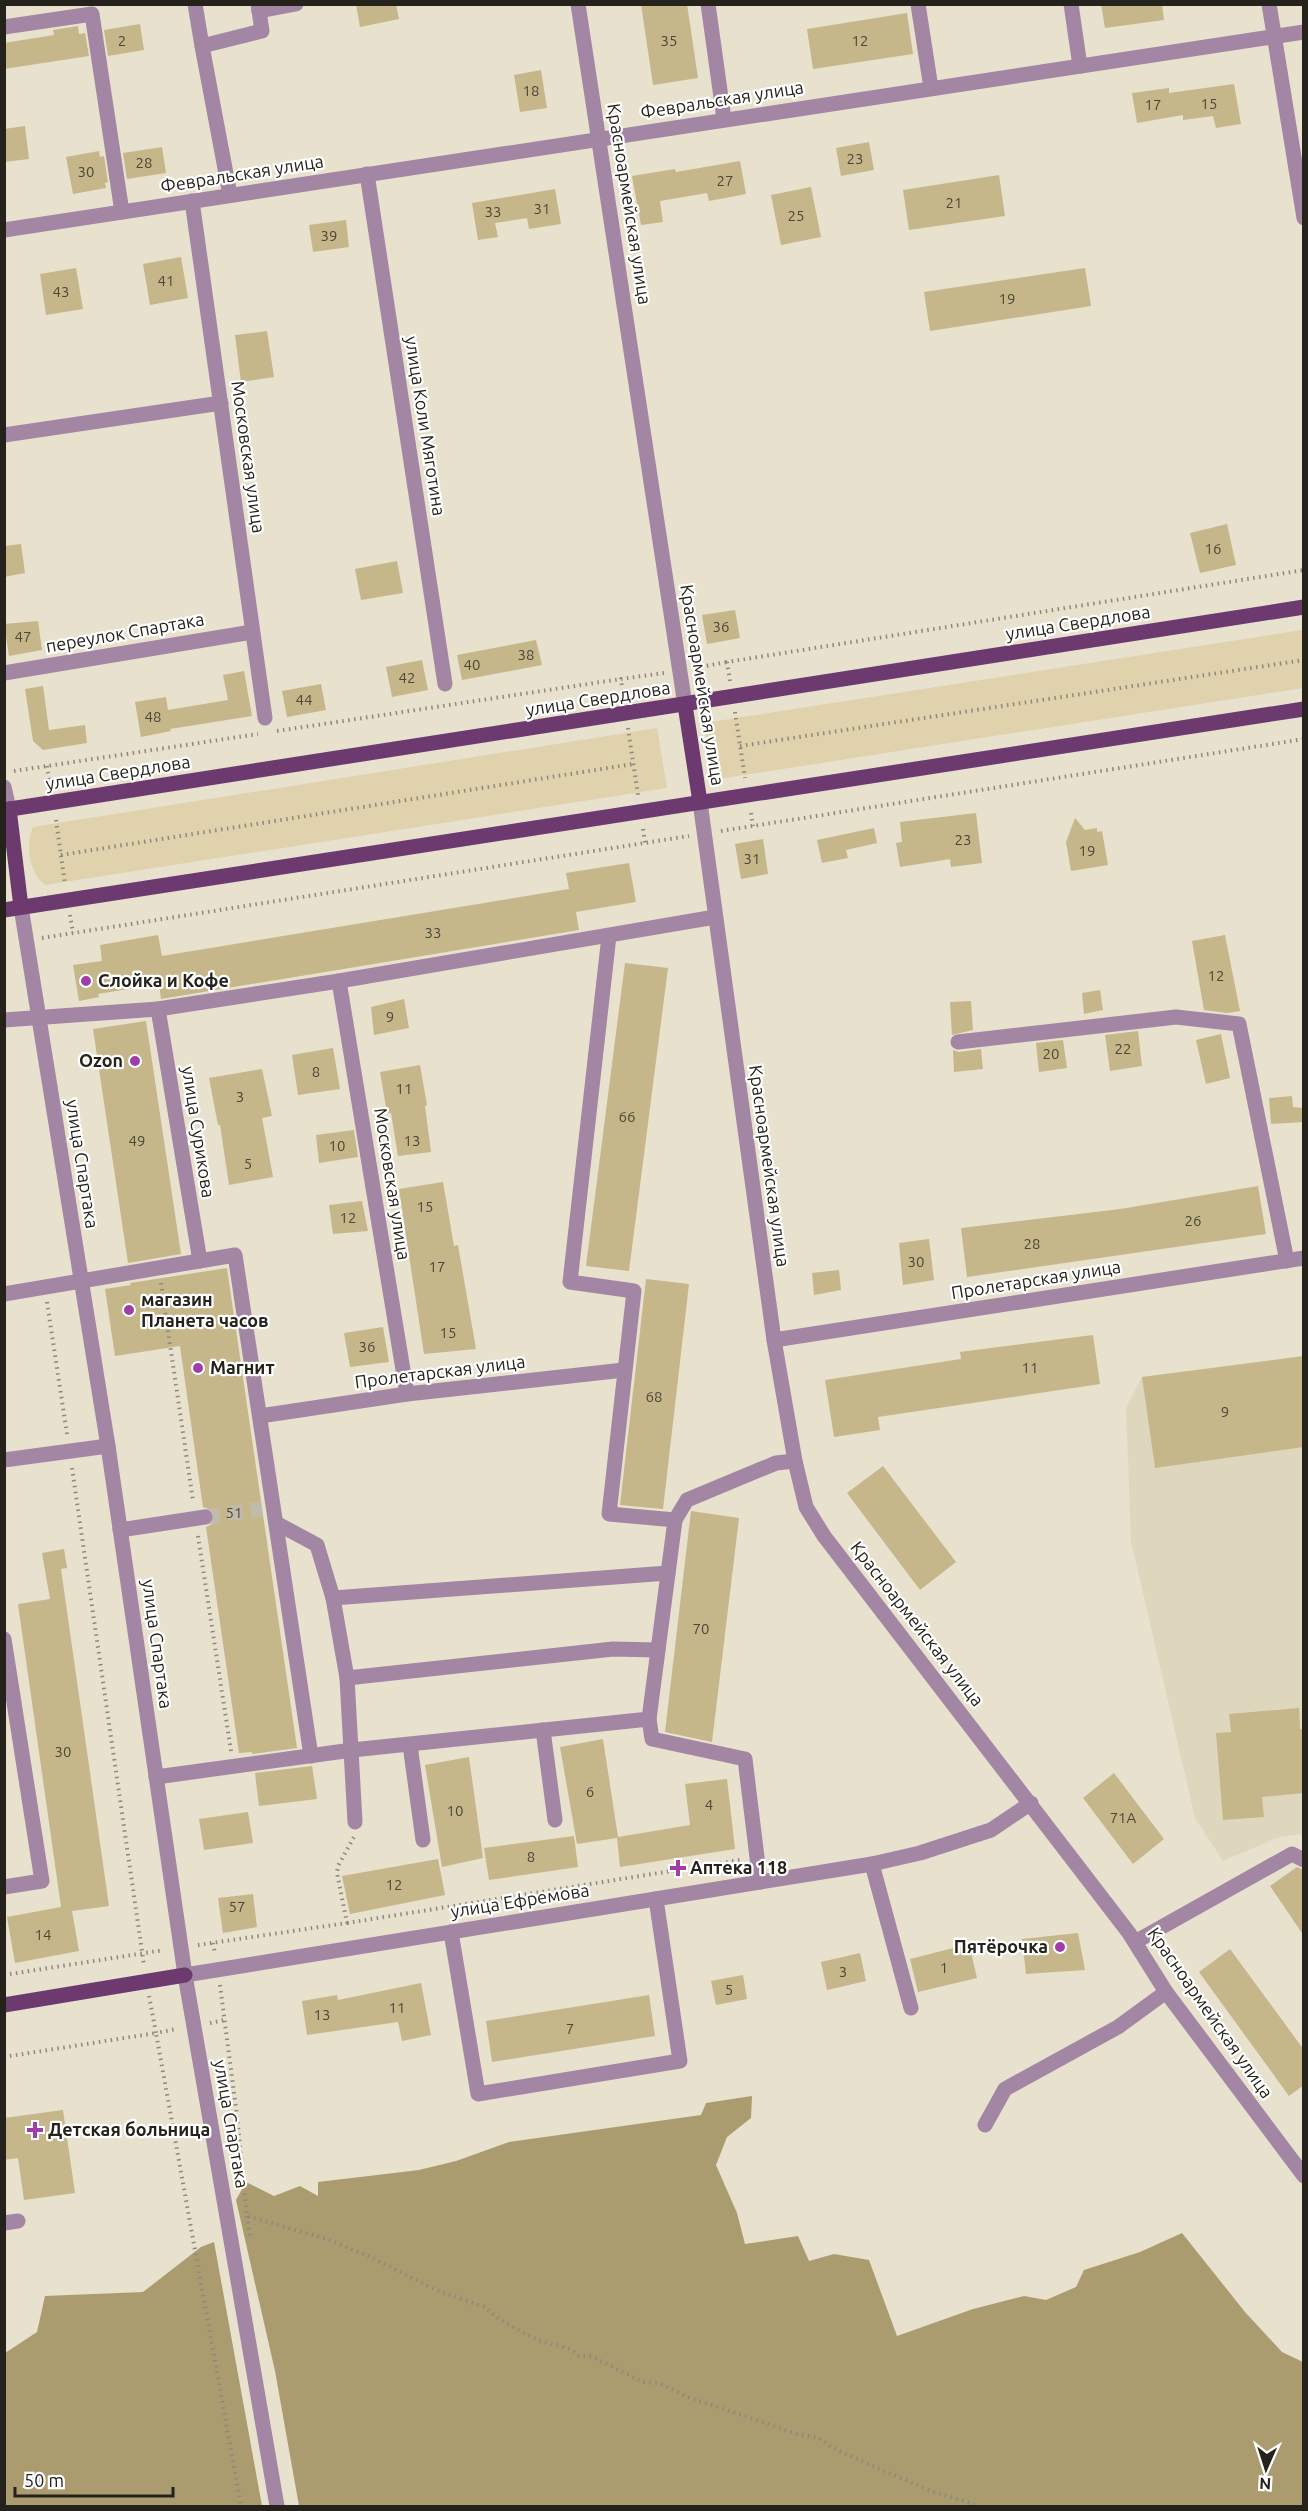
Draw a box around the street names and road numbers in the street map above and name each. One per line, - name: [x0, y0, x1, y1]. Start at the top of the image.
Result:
- street label: Февральская улица: [639, 76, 805, 122]
- street label: Красноармейская улица: [604, 102, 656, 306]
- street label: Февральская улица: [159, 150, 325, 196]
- street label: улица Коли Мяготина: [402, 335, 450, 517]
- street label: Московская улица: [228, 379, 270, 534]
- street label: Красноармейская улица: [677, 583, 729, 787]
- street label: улица Свердлова: [1004, 601, 1152, 643]
- street label: переулок Спартака: [44, 608, 206, 656]
- street label: улица Свердлова: [524, 677, 672, 719]
- street label: улица Свердлова: [44, 751, 192, 793]
- street label: Красноармейская улица: [746, 1064, 794, 1268]
- street label: улица Сурикова: [179, 1065, 219, 1199]
- street label: улица Спартака: [63, 1098, 103, 1230]
- street label: Московская улица: [371, 1106, 415, 1261]
- street label: Пролетарская улица: [950, 1256, 1122, 1302]
- street label: Пролетарская улица: [353, 1351, 526, 1391]
- street label: Красноармейская улица: [847, 1537, 988, 1710]
- street label: улица Спартака: [139, 1578, 177, 1710]
- street label: улица Ефремова: [449, 1879, 591, 1921]
- street label: Красноармейская улица: [1144, 1923, 1277, 2102]
- street label: улица Спартака: [211, 2058, 253, 2190]

